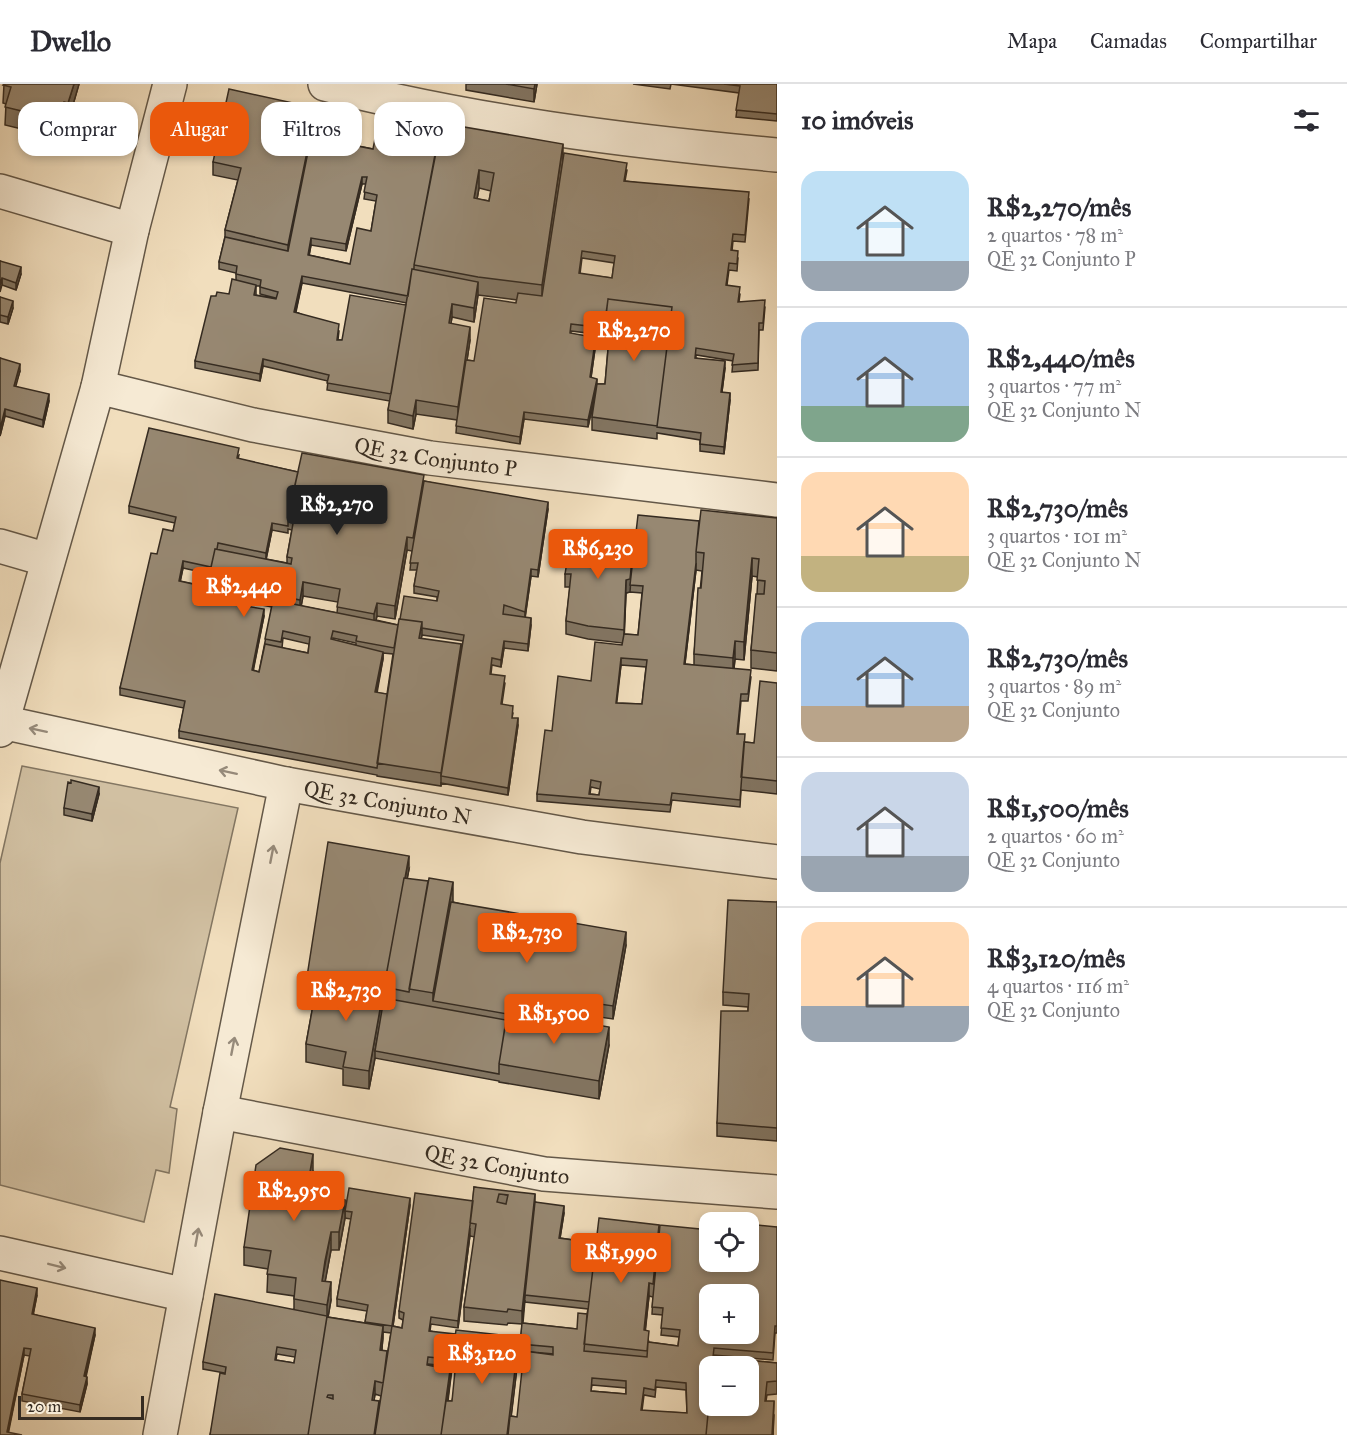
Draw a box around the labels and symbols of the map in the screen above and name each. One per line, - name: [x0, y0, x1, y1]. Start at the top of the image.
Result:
- pin: R$2,270: [579, 311, 689, 362]
- street label: QE 32 Conjunto P: [352, 431, 519, 482]
- pin: R$2,270: [282, 485, 392, 536]
- pin: R$6,230: [543, 529, 653, 580]
- pin: R$2,440: [189, 567, 299, 618]
- one-way arrow: [29, 723, 48, 735]
- one-way arrow: [219, 766, 239, 777]
- street label: QE 32 Conjunto N: [302, 774, 474, 831]
- one-way arrow: [266, 845, 278, 864]
- pin: R$2,730: [472, 913, 582, 964]
- pin: R$2,730: [291, 971, 401, 1022]
- pin: R$1,500: [499, 994, 609, 1045]
- one-way arrow: [228, 1036, 239, 1056]
- street label: QE 32 Conjunto: [423, 1138, 570, 1189]
- pin: R$2,950: [239, 1171, 349, 1222]
- one-way arrow: [192, 1228, 203, 1248]
- pin: R$1,990: [566, 1233, 676, 1284]
- one-way arrow: [47, 1261, 66, 1273]
- pin: R$3,120: [427, 1334, 537, 1385]
- scale bar: [18, 1393, 144, 1420]

